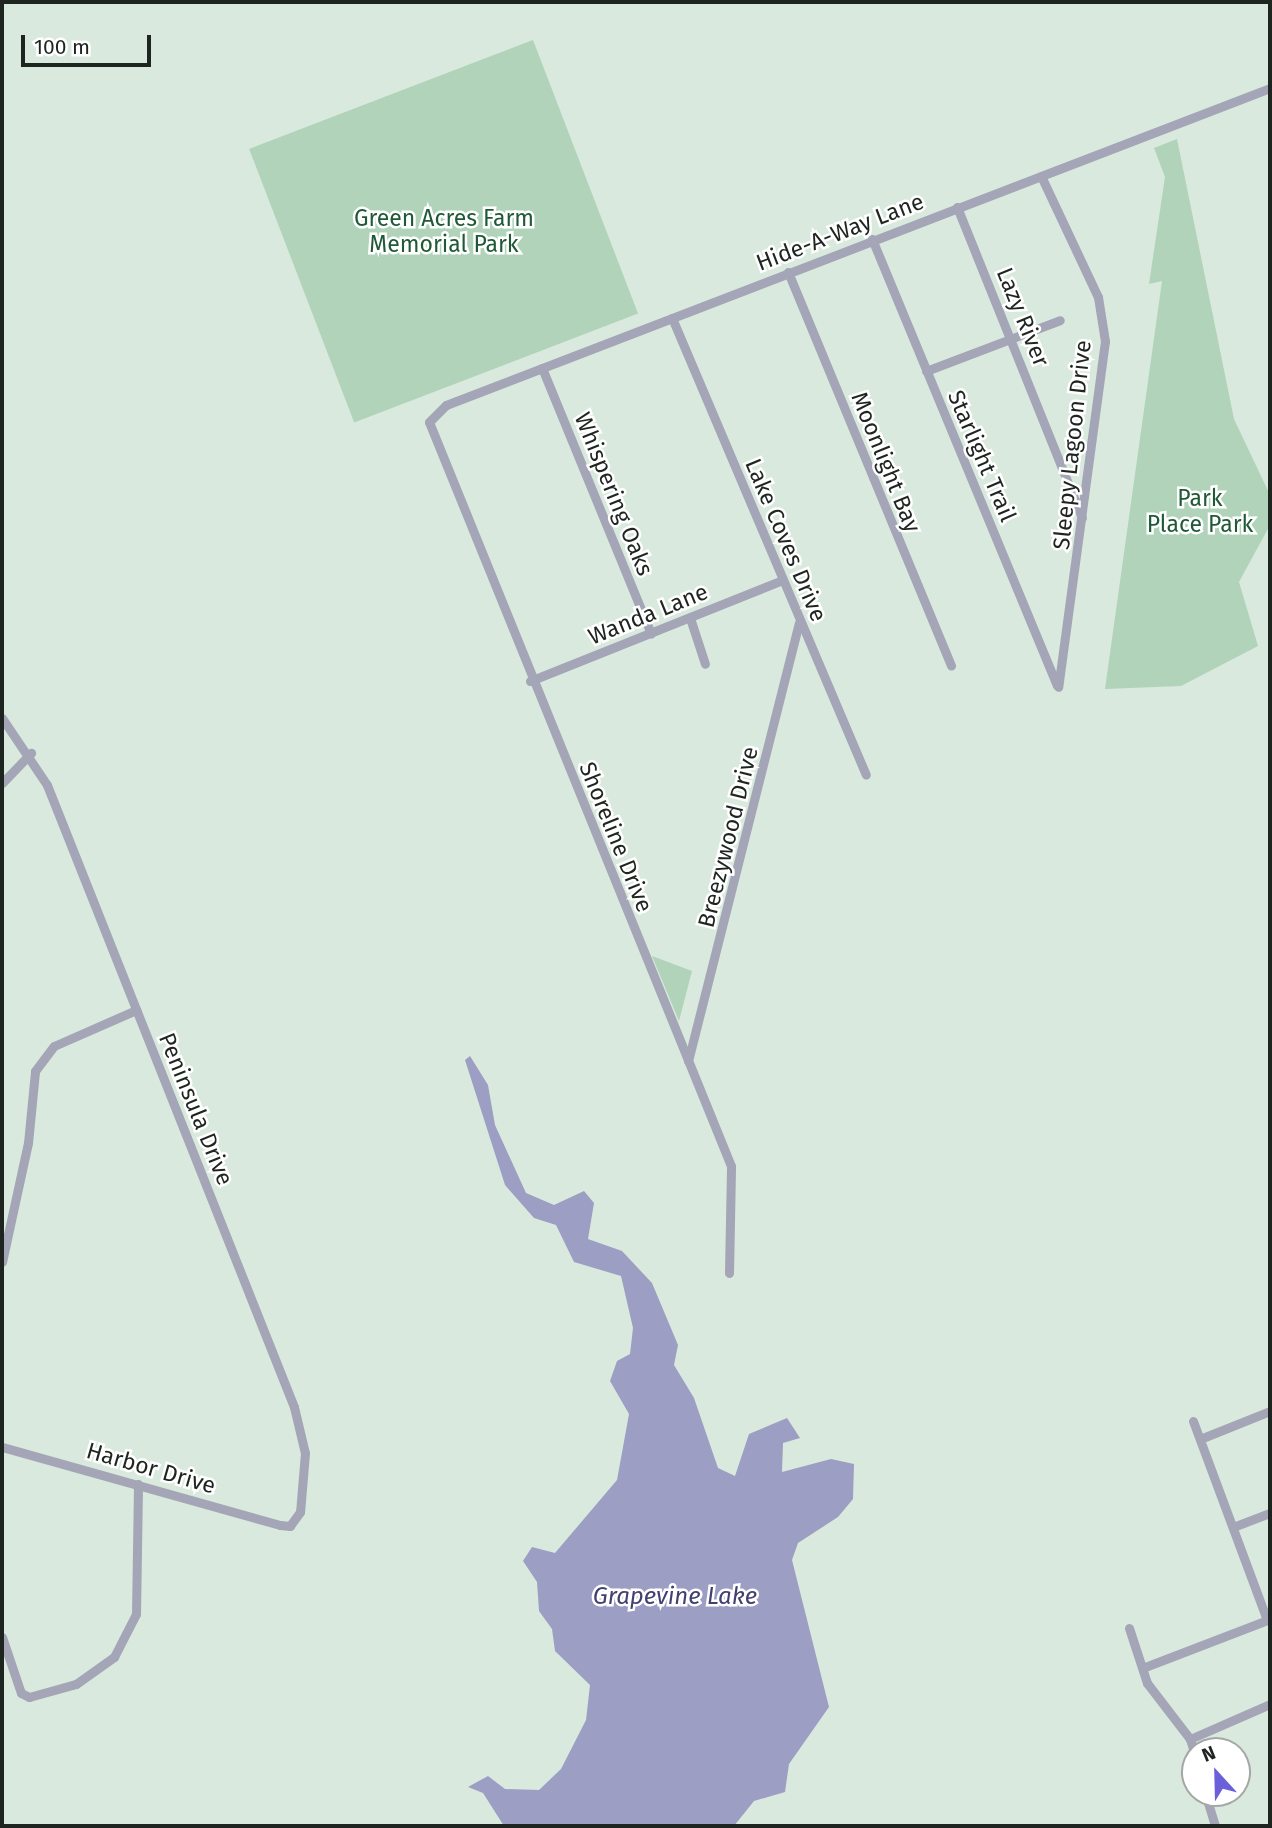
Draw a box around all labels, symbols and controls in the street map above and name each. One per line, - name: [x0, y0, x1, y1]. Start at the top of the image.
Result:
- scale bar: [24, 21, 154, 65]
- text: 100 m: [34, 34, 90, 60]
- street label: Hide-A-Way Lane: [752, 187, 928, 277]
- park label: Green Acres Farm Memorial Park: [354, 204, 534, 258]
- street label: Lazy River: [991, 264, 1055, 370]
- street label: Sleepy Lagoon Drive: [1047, 339, 1097, 551]
- street label: Starlight Trail: [942, 386, 1022, 526]
- street label: Moonlight Bay: [845, 388, 927, 536]
- street label: Whispering Oaks: [569, 408, 659, 580]
- street label: Lake Coves Drive: [739, 454, 833, 626]
- park label: Park Place Park: [1147, 484, 1253, 538]
- street label: Wanda Lane: [584, 578, 712, 650]
- street label: Breezywood Drive: [692, 744, 764, 930]
- street label: Shoreline Drive: [573, 758, 659, 916]
- street label: Peninsula Drive: [153, 1029, 239, 1189]
- street label: Harbor Drive: [83, 1436, 219, 1500]
- water label: Grapevine Lake: [593, 1583, 757, 1611]
- north arrow: [1181, 1737, 1251, 1807]
- text: N: [1199, 1741, 1219, 1767]

